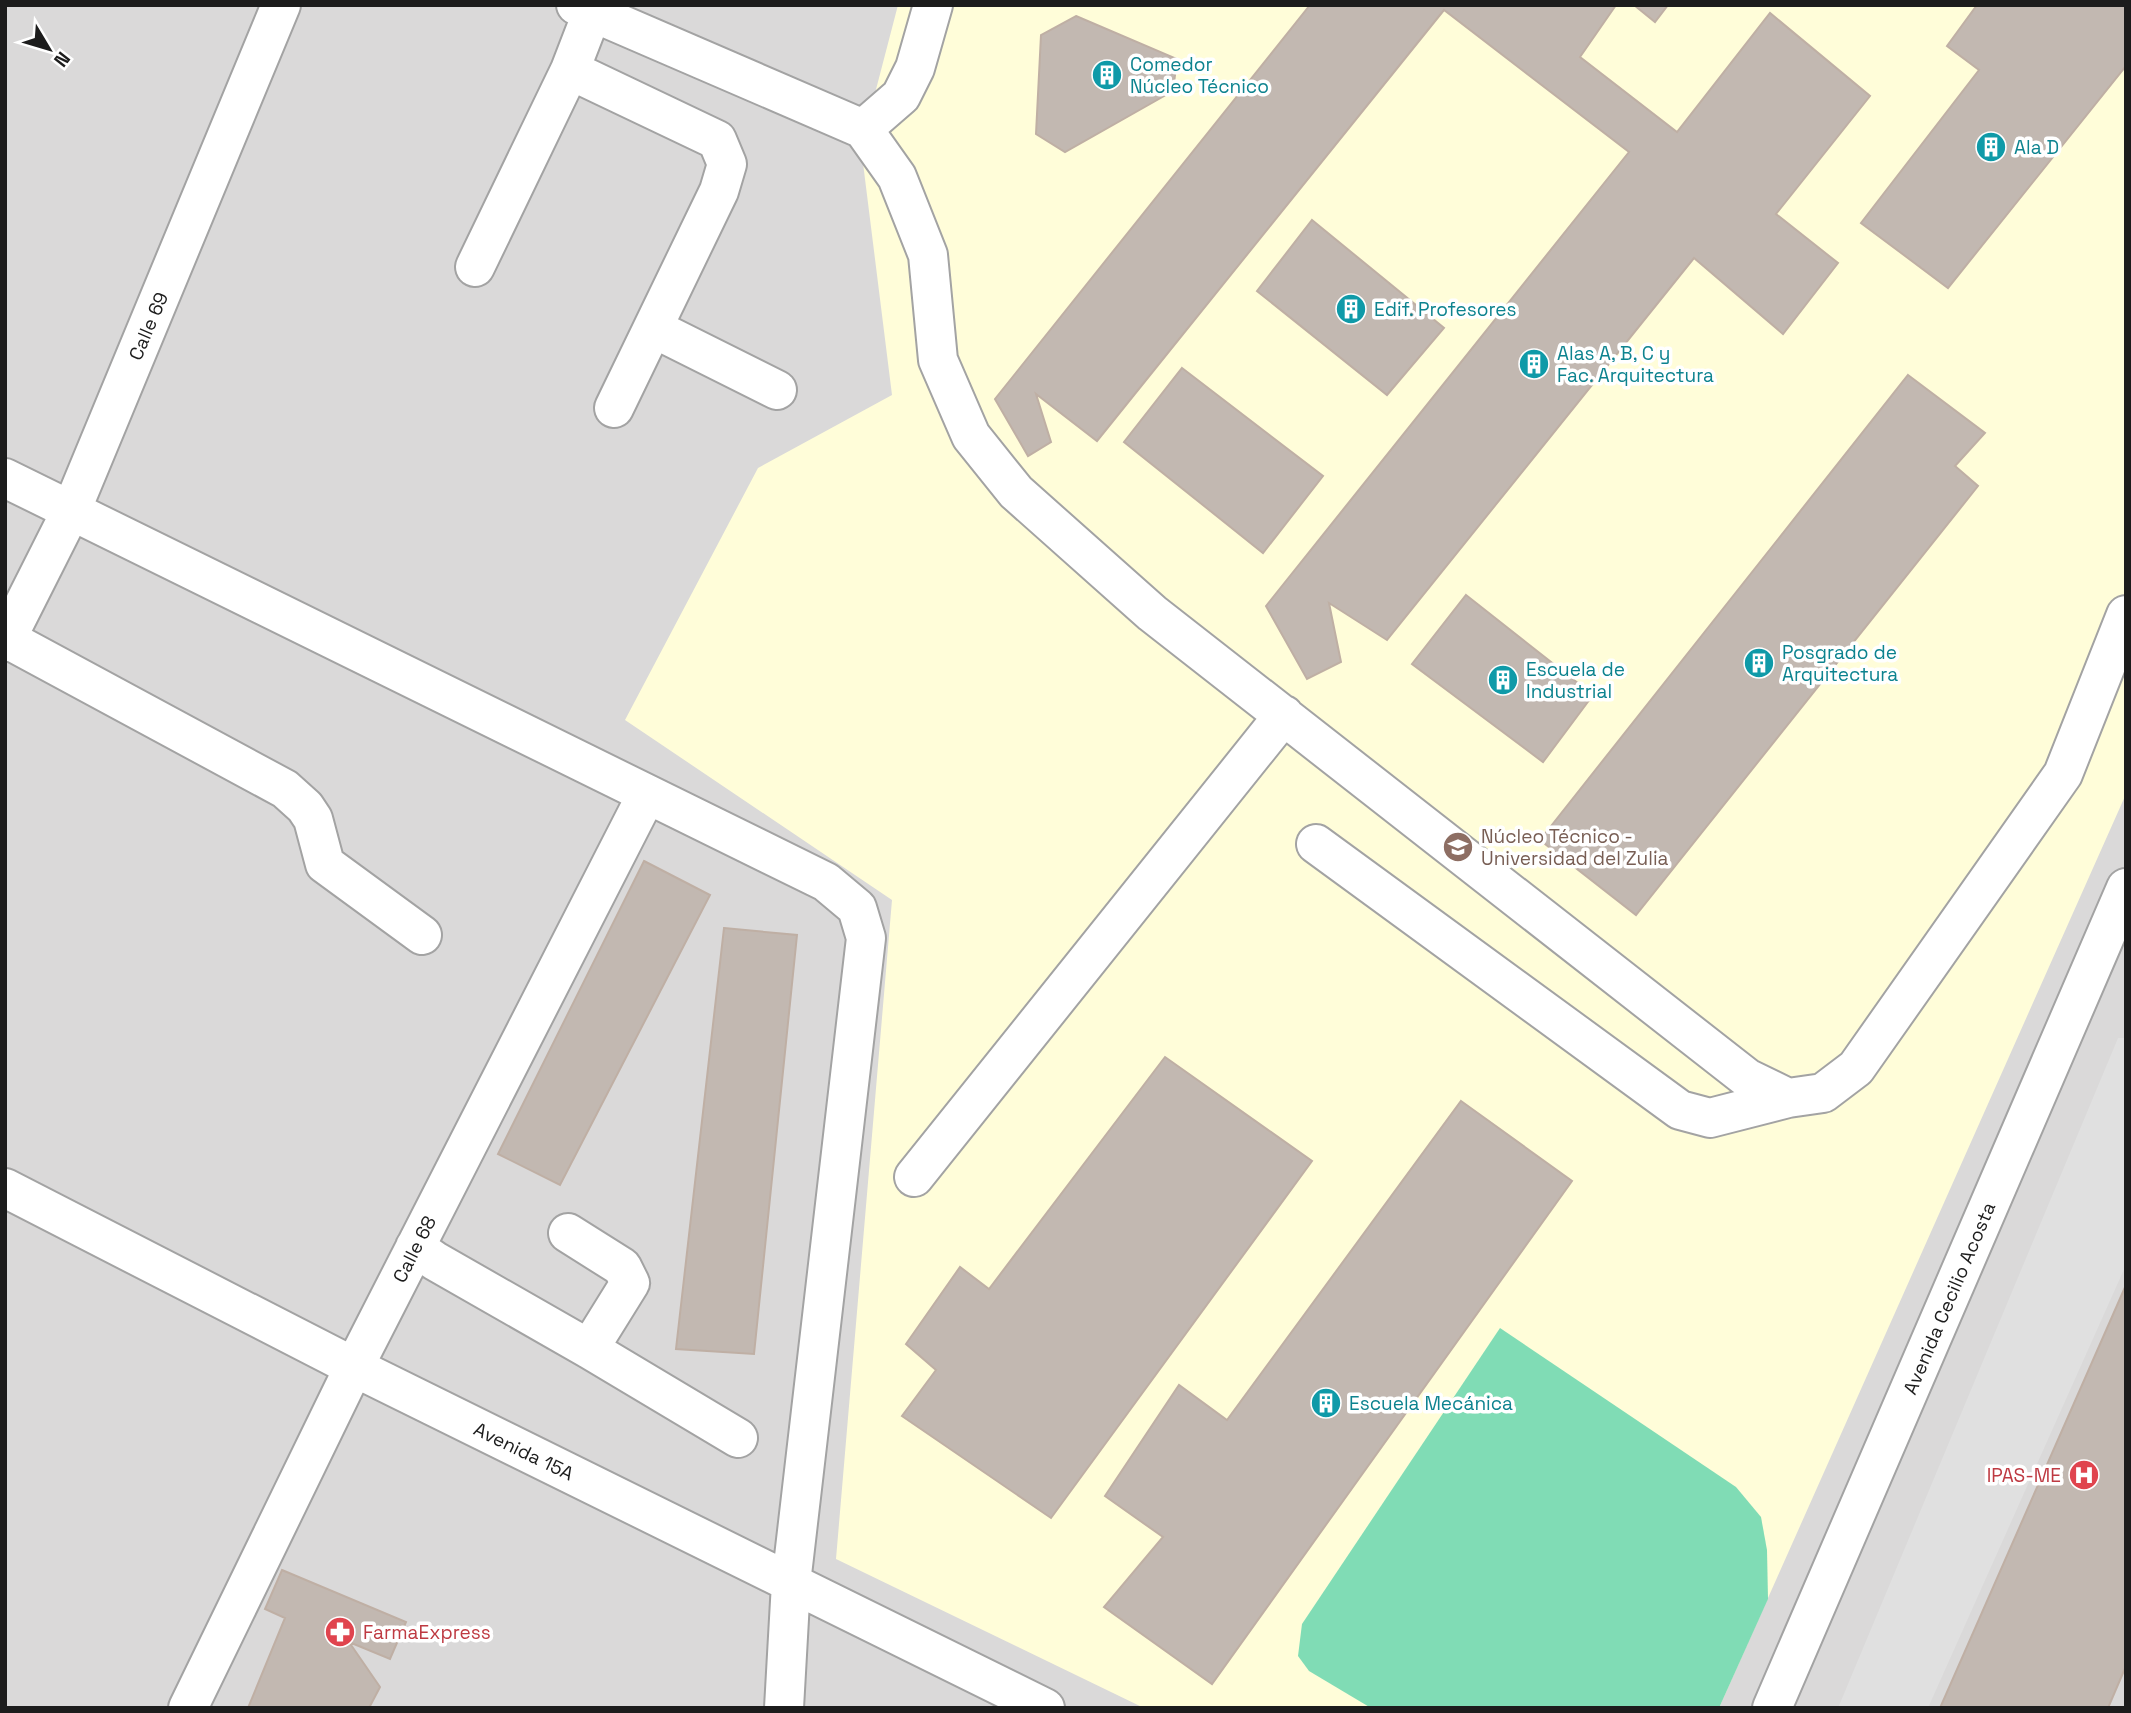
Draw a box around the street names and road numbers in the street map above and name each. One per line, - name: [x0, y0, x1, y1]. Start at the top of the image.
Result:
- street label: Calle 69: [123, 288, 174, 364]
- street label: Avenida Cecilio Acosta: [1898, 1198, 2001, 1398]
- street label: Calle 68: [387, 1211, 442, 1287]
- street label: Avenida 15A: [470, 1416, 578, 1486]

